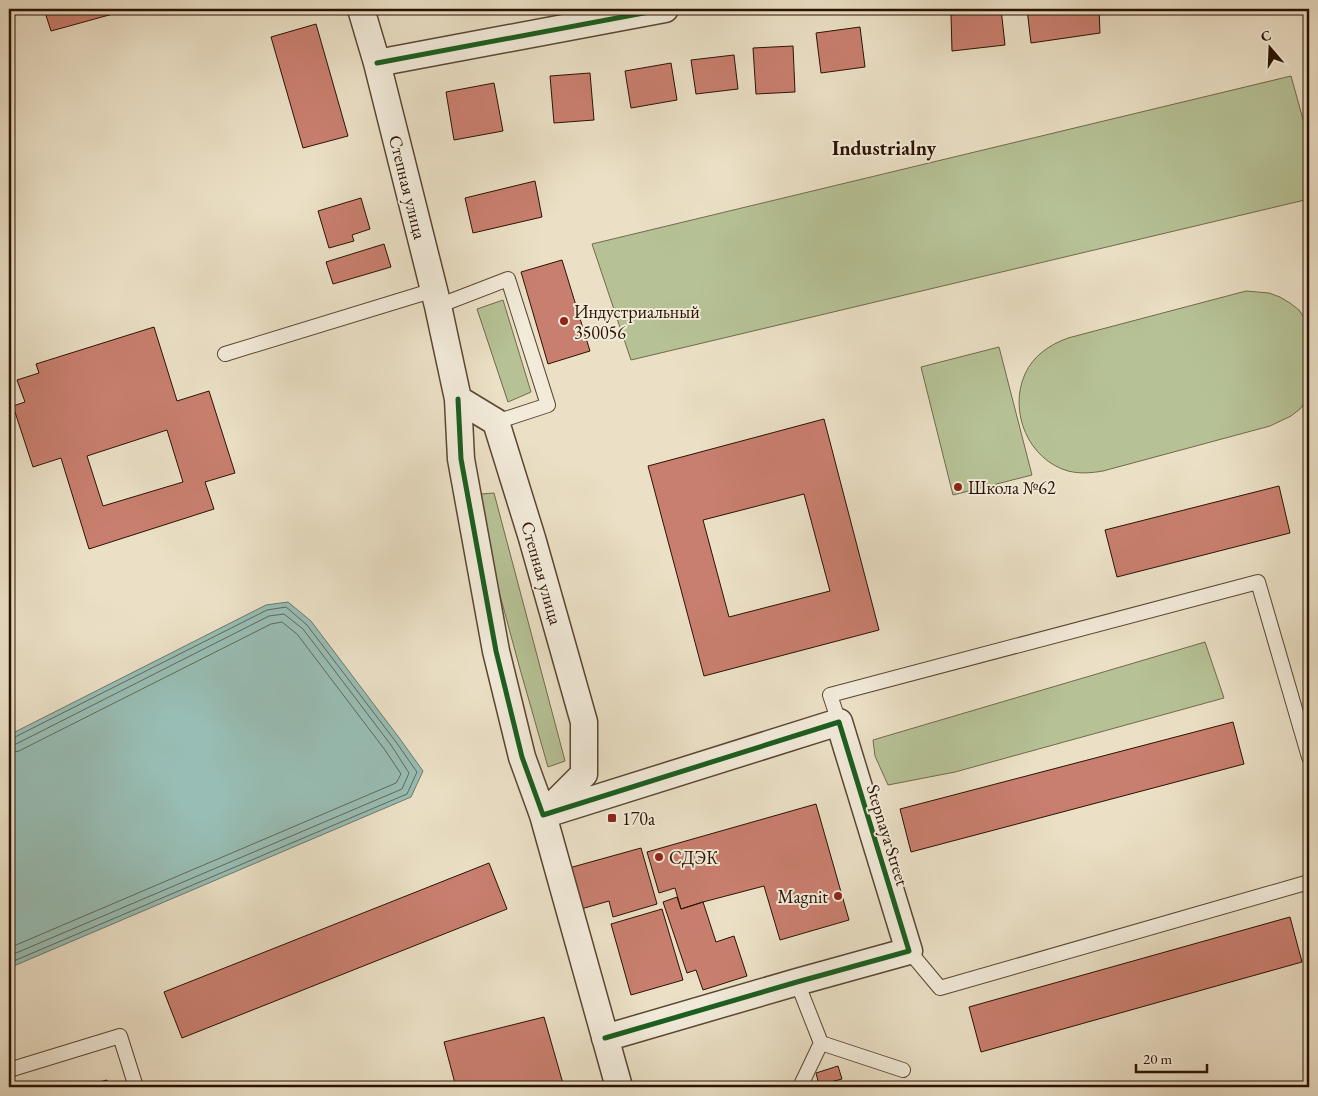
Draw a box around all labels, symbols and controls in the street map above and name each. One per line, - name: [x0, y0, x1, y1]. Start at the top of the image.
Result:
- north arrow: [1246, 22, 1296, 72]
- text: С: [1258, 26, 1273, 46]
- street label: Степная улица: [384, 133, 432, 242]
- district label: Industrialny: [832, 135, 936, 161]
- place label: Индустриальный 350056: [574, 300, 700, 344]
- marker: Индустриальный 350056: [558, 315, 570, 327]
- place label: Школа №62: [968, 476, 1056, 499]
- marker: Школа №62: [952, 481, 964, 493]
- street label: Степная улица: [516, 519, 568, 628]
- street label: Stepnaya Street: [862, 782, 914, 889]
- place label: 170а: [622, 807, 656, 830]
- marker: 170а: [606, 812, 618, 824]
- place label: СДЭК: [669, 846, 718, 869]
- marker: СДЭК: [653, 851, 665, 863]
- place label: Magnit: [778, 885, 828, 908]
- marker: Magnit: [832, 890, 844, 902]
- scale bar: [1136, 1041, 1207, 1073]
- text: 20 m: [1143, 1049, 1172, 1068]

